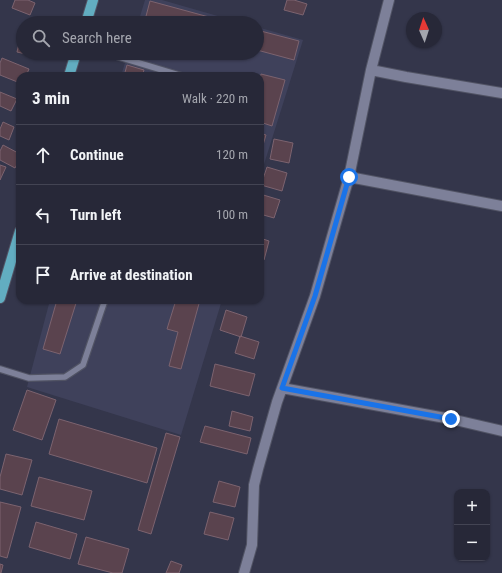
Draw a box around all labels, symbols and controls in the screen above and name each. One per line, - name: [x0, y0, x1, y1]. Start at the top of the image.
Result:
- north arrow: [406, 12, 442, 48]
- search box: [16, 16, 264, 60]
- icon: search: [30, 27, 52, 49]
- text: Search here: [62, 29, 132, 47]
- text: 3 min: [32, 88, 70, 108]
- text: Walk · 220 m: [182, 91, 248, 106]
- icon: ahead: [32, 144, 54, 166]
- text: Continue: [70, 146, 124, 164]
- text: 120 m: [216, 147, 248, 162]
- route start: [340, 168, 358, 186]
- icon: left: [32, 204, 54, 226]
- text: Turn left: [70, 206, 121, 224]
- text: 100 m: [216, 207, 248, 222]
- icon: arrive: [32, 264, 54, 286]
- text: Arrive at destination: [70, 266, 193, 284]
- route end: [442, 410, 460, 428]
- map controls: [454, 489, 490, 561]
- button: +: [454, 489, 490, 525]
- button: −: [454, 525, 490, 561]

